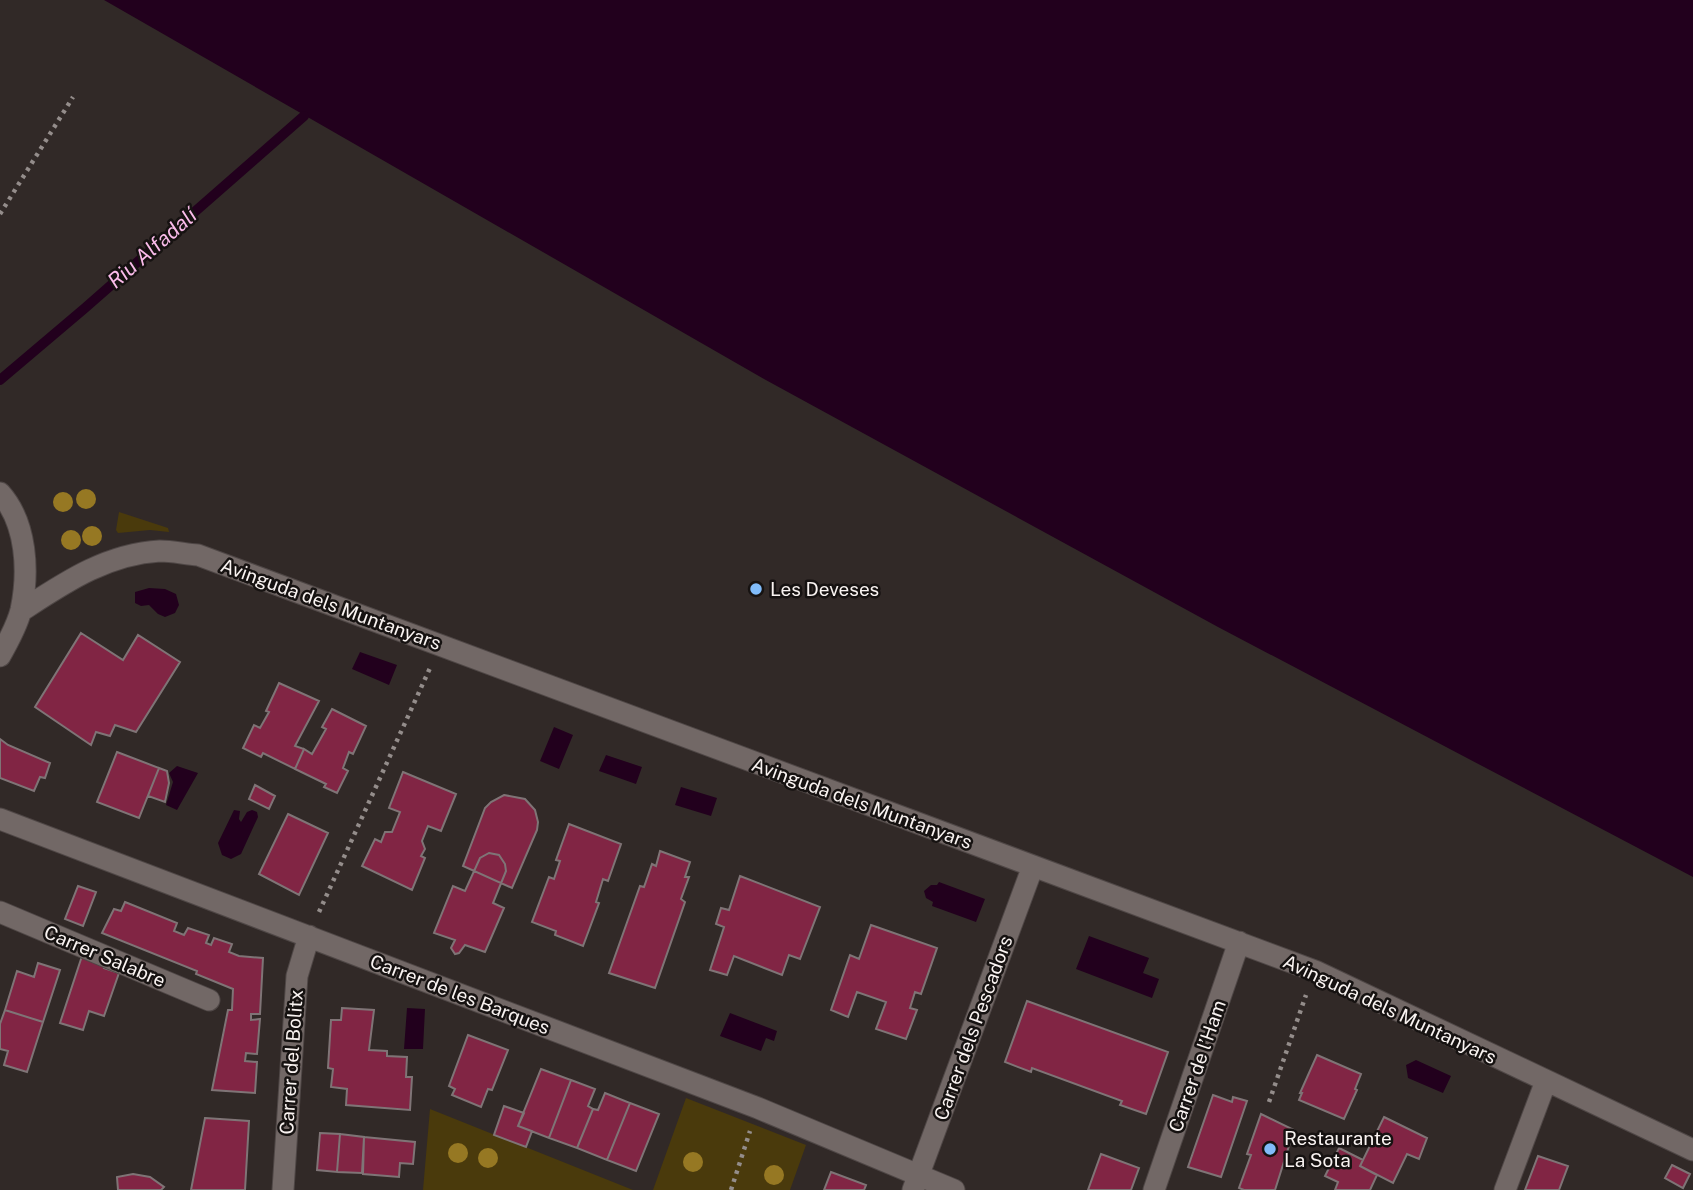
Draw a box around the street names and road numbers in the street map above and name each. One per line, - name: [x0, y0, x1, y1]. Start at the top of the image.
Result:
- street label: Avinguda dels Muntanyars: [218, 554, 444, 654]
- street label: Avinguda dels Muntanyars: [749, 753, 975, 853]
- street label: Carrer Salabre: [41, 921, 169, 991]
- street label: Carrer dels Pescadors: [929, 933, 1017, 1123]
- street label: Carrer de les Barques: [367, 950, 553, 1038]
- street label: Avinguda dels Muntanyars: [1280, 950, 1500, 1068]
- street label: Carrer del Bolitx: [275, 989, 307, 1135]
- street label: Carrer de l’Ham: [1164, 997, 1230, 1135]

